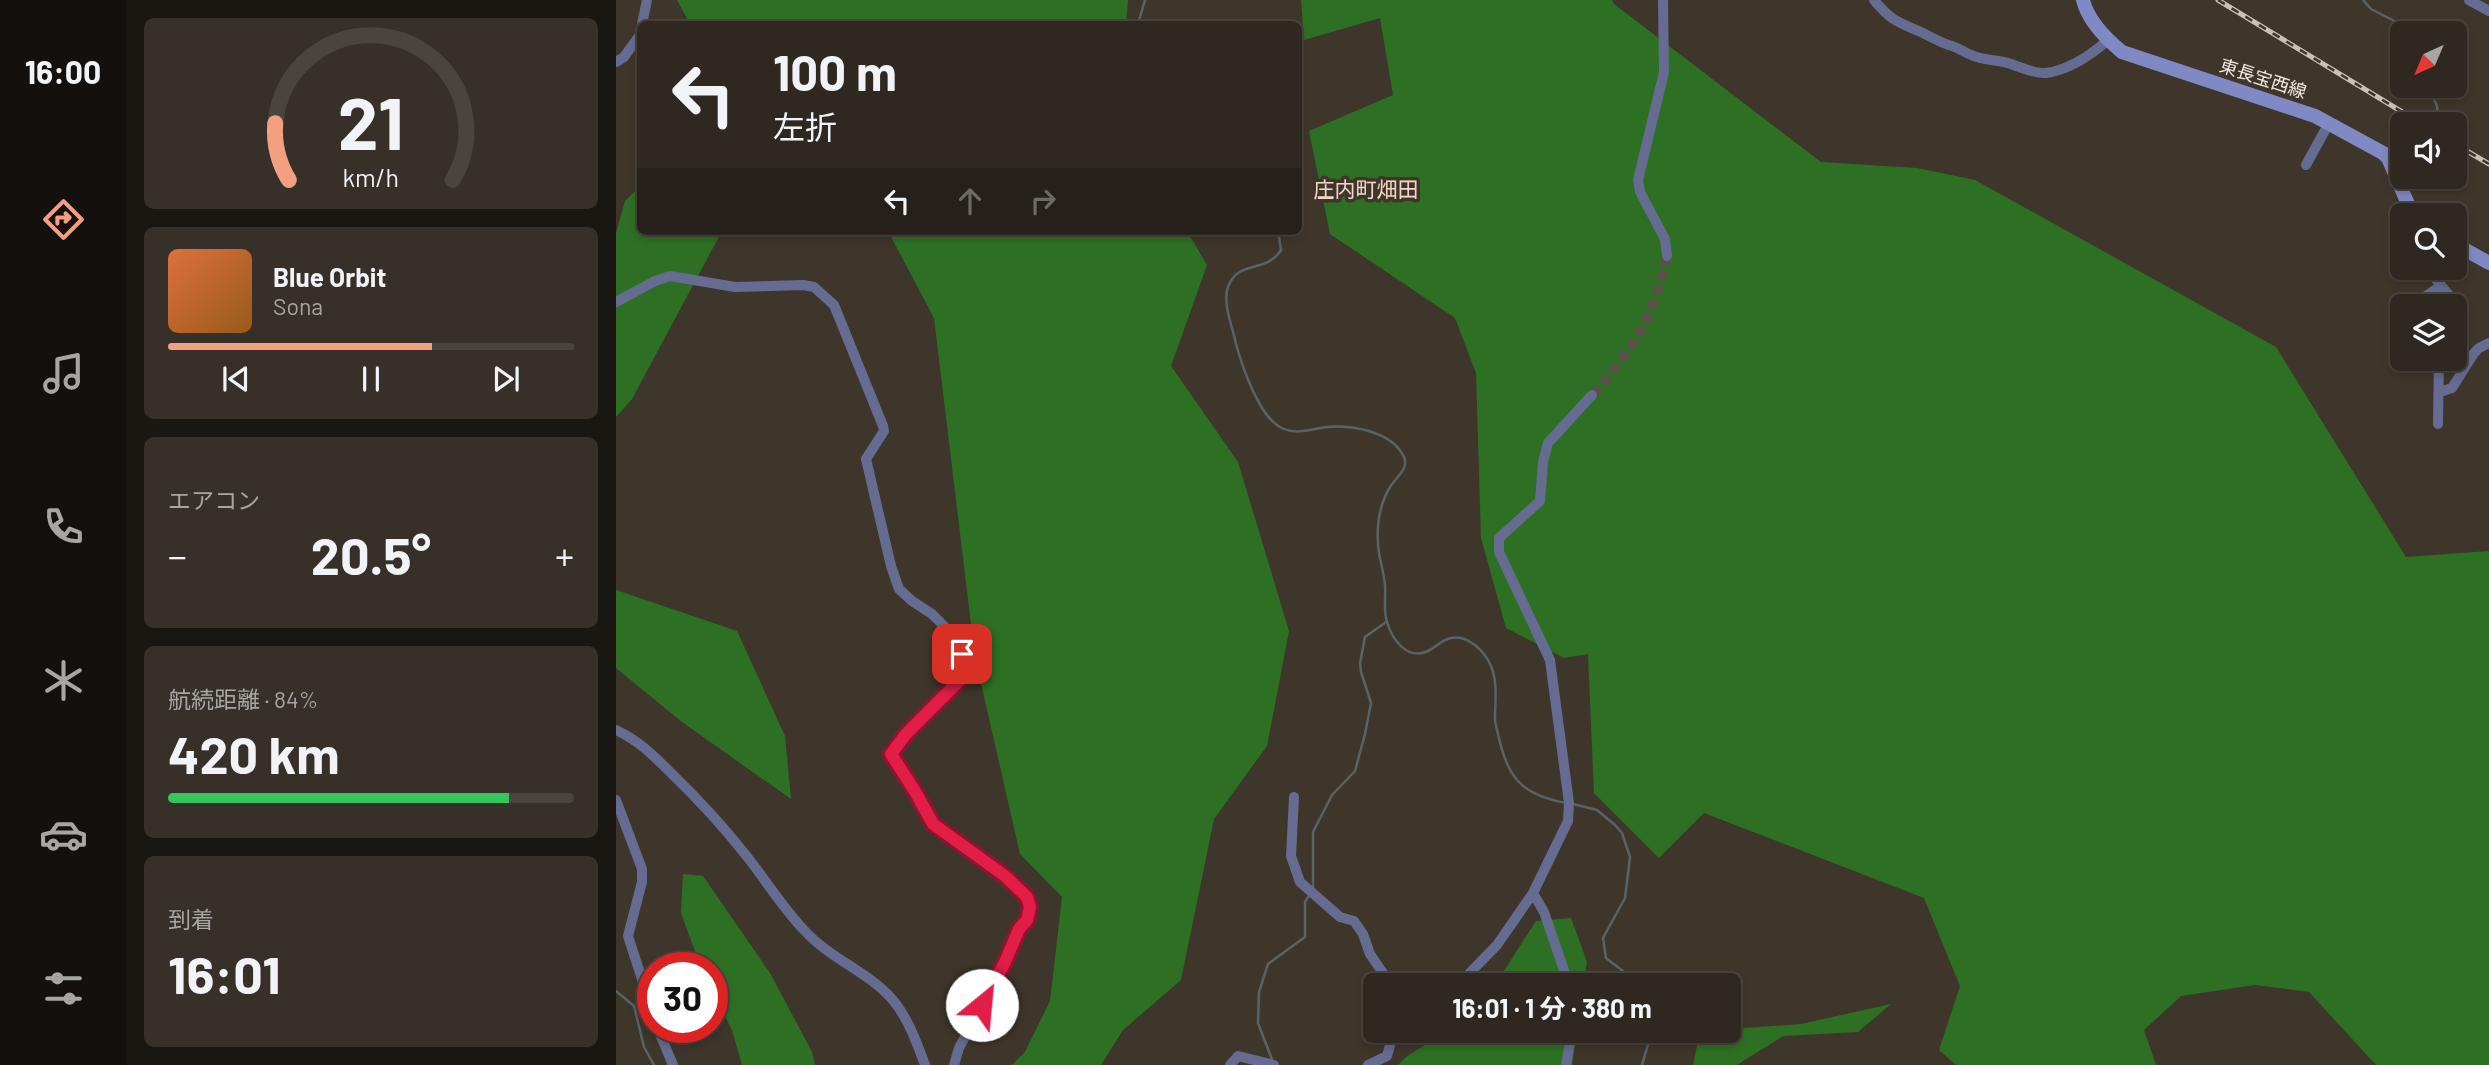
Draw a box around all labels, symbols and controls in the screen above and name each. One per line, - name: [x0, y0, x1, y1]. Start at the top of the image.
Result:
- north arrow: [2390, 21, 2468, 98]
- map controls: [2390, 21, 2467, 371]
- text: 100 m: [773, 42, 897, 101]
- icon: left: [658, 49, 749, 140]
- text: 16:00: [25, 52, 101, 90]
- street label: 東長宝西線: [2217, 54, 2310, 102]
- text: 21: [338, 77, 404, 165]
- text: 左折: [773, 107, 837, 145]
- button: sound: [2390, 112, 2467, 189]
- text: km/h: [343, 162, 399, 192]
- district label: 庄内町畑田: [1314, 176, 1419, 201]
- icon: left: [878, 182, 916, 220]
- icon: ahead: [951, 182, 989, 220]
- icon: right: [1024, 182, 1062, 220]
- icon: directions: [39, 195, 88, 244]
- button: search: [2390, 203, 2467, 280]
- text: Blue Orbit: [273, 261, 386, 292]
- text: Sona: [273, 292, 323, 320]
- button: layers: [2390, 294, 2467, 371]
- icon: music: [39, 349, 88, 398]
- icon: previous: [217, 360, 255, 398]
- icon: pause: [352, 360, 390, 398]
- icon: next: [487, 360, 525, 398]
- text: エアコン: [168, 486, 260, 514]
- icon: phone: [39, 502, 88, 551]
- text: 20.5°: [311, 523, 431, 585]
- text: −: [168, 532, 187, 578]
- text: +: [555, 532, 574, 578]
- pin: [932, 624, 992, 684]
- icon: arrive: [943, 635, 981, 673]
- icon: climate: [39, 656, 88, 705]
- text: 航続距離 · 84%: [168, 685, 318, 713]
- text: 420 km: [168, 722, 340, 784]
- icon: car: [39, 810, 88, 859]
- text: 到着: [168, 905, 214, 933]
- text: 16:01: [168, 942, 281, 1004]
- speed limit sign: 30: [637, 952, 728, 1043]
- icon: filters: [39, 964, 88, 1013]
- position arrow: [945, 968, 1019, 1042]
- text: 16:01 · 1 分 · 380 m: [1452, 992, 1652, 1023]

